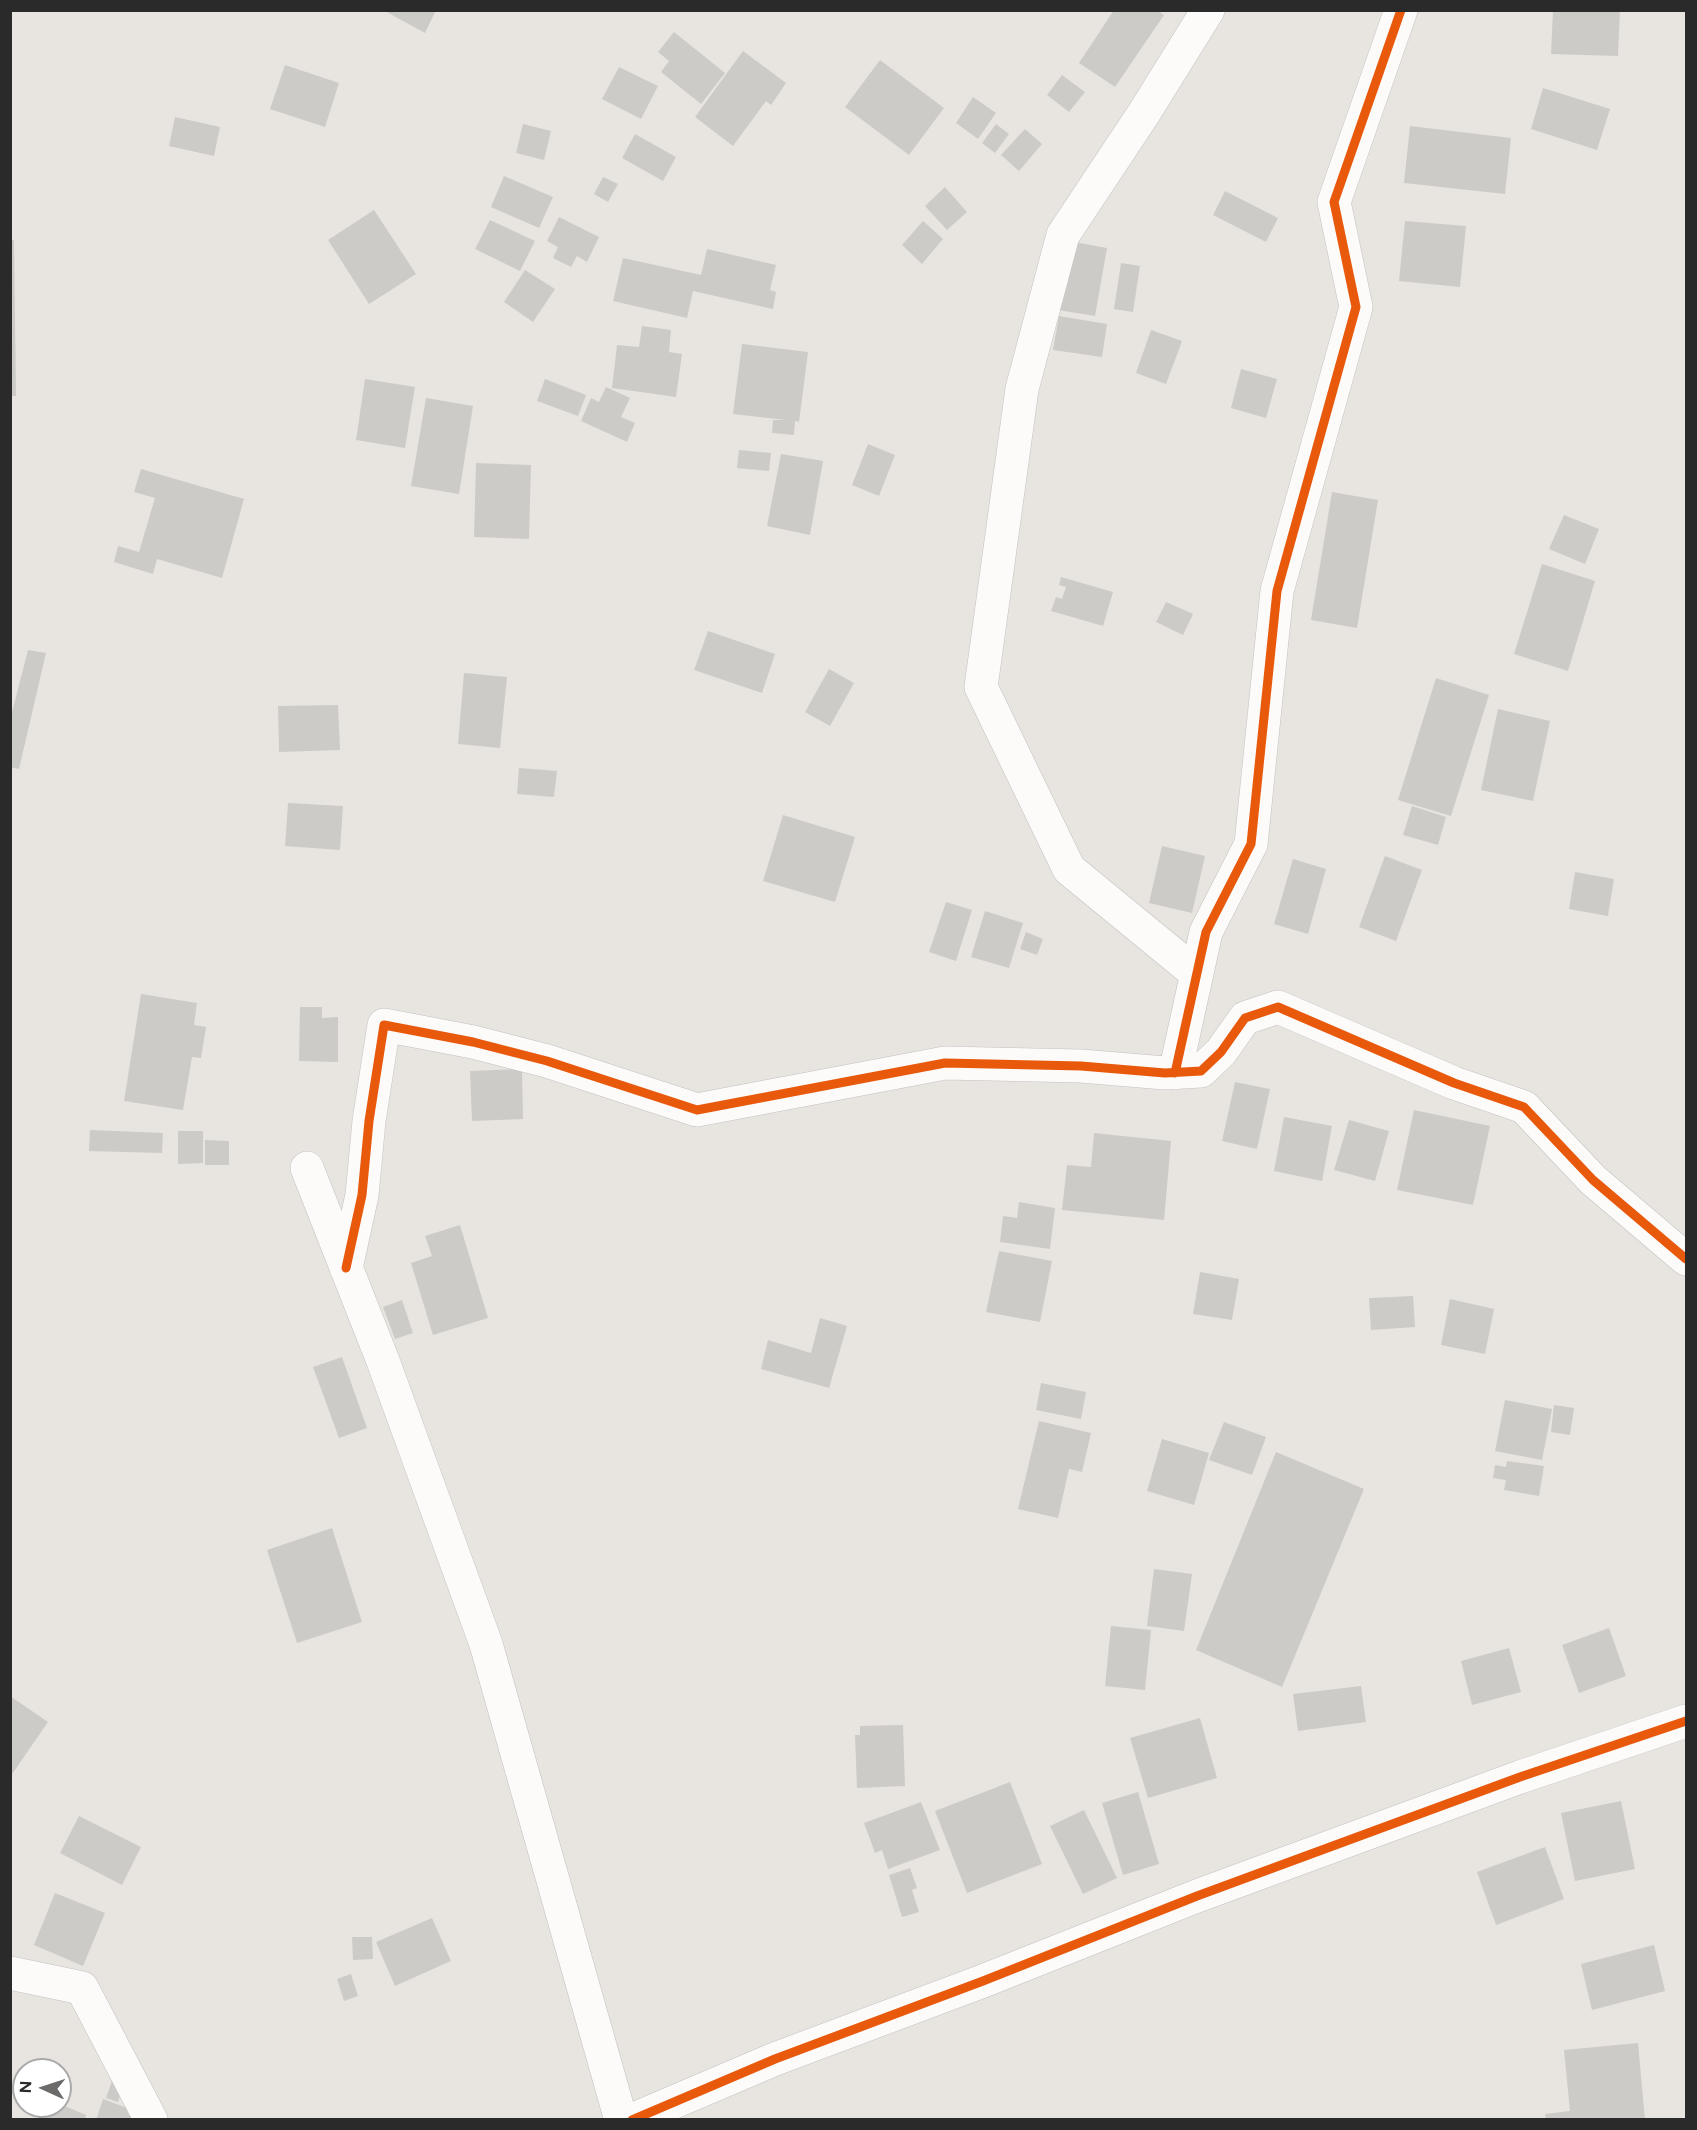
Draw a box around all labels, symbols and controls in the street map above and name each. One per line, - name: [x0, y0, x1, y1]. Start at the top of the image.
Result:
- north arrow: [12, 2058, 72, 2118]
- text: N: [16, 2080, 35, 2094]

